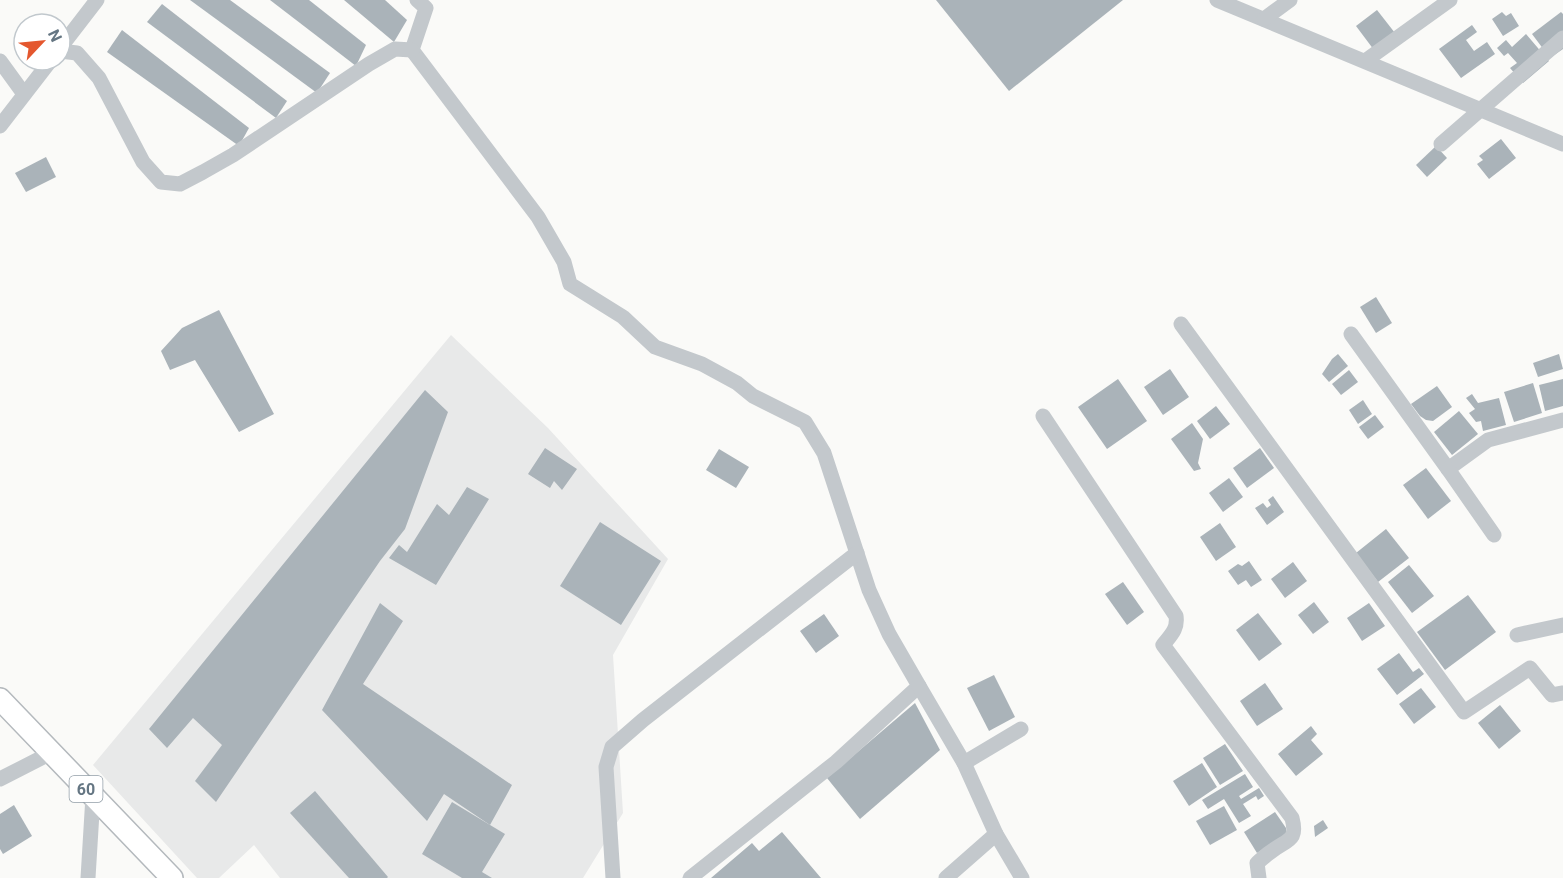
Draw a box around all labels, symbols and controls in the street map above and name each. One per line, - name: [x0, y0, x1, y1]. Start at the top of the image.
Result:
- north arrow: [12, 12, 72, 72]
- text: N: [44, 26, 66, 45]
- road number: 60: [70, 776, 103, 802]

